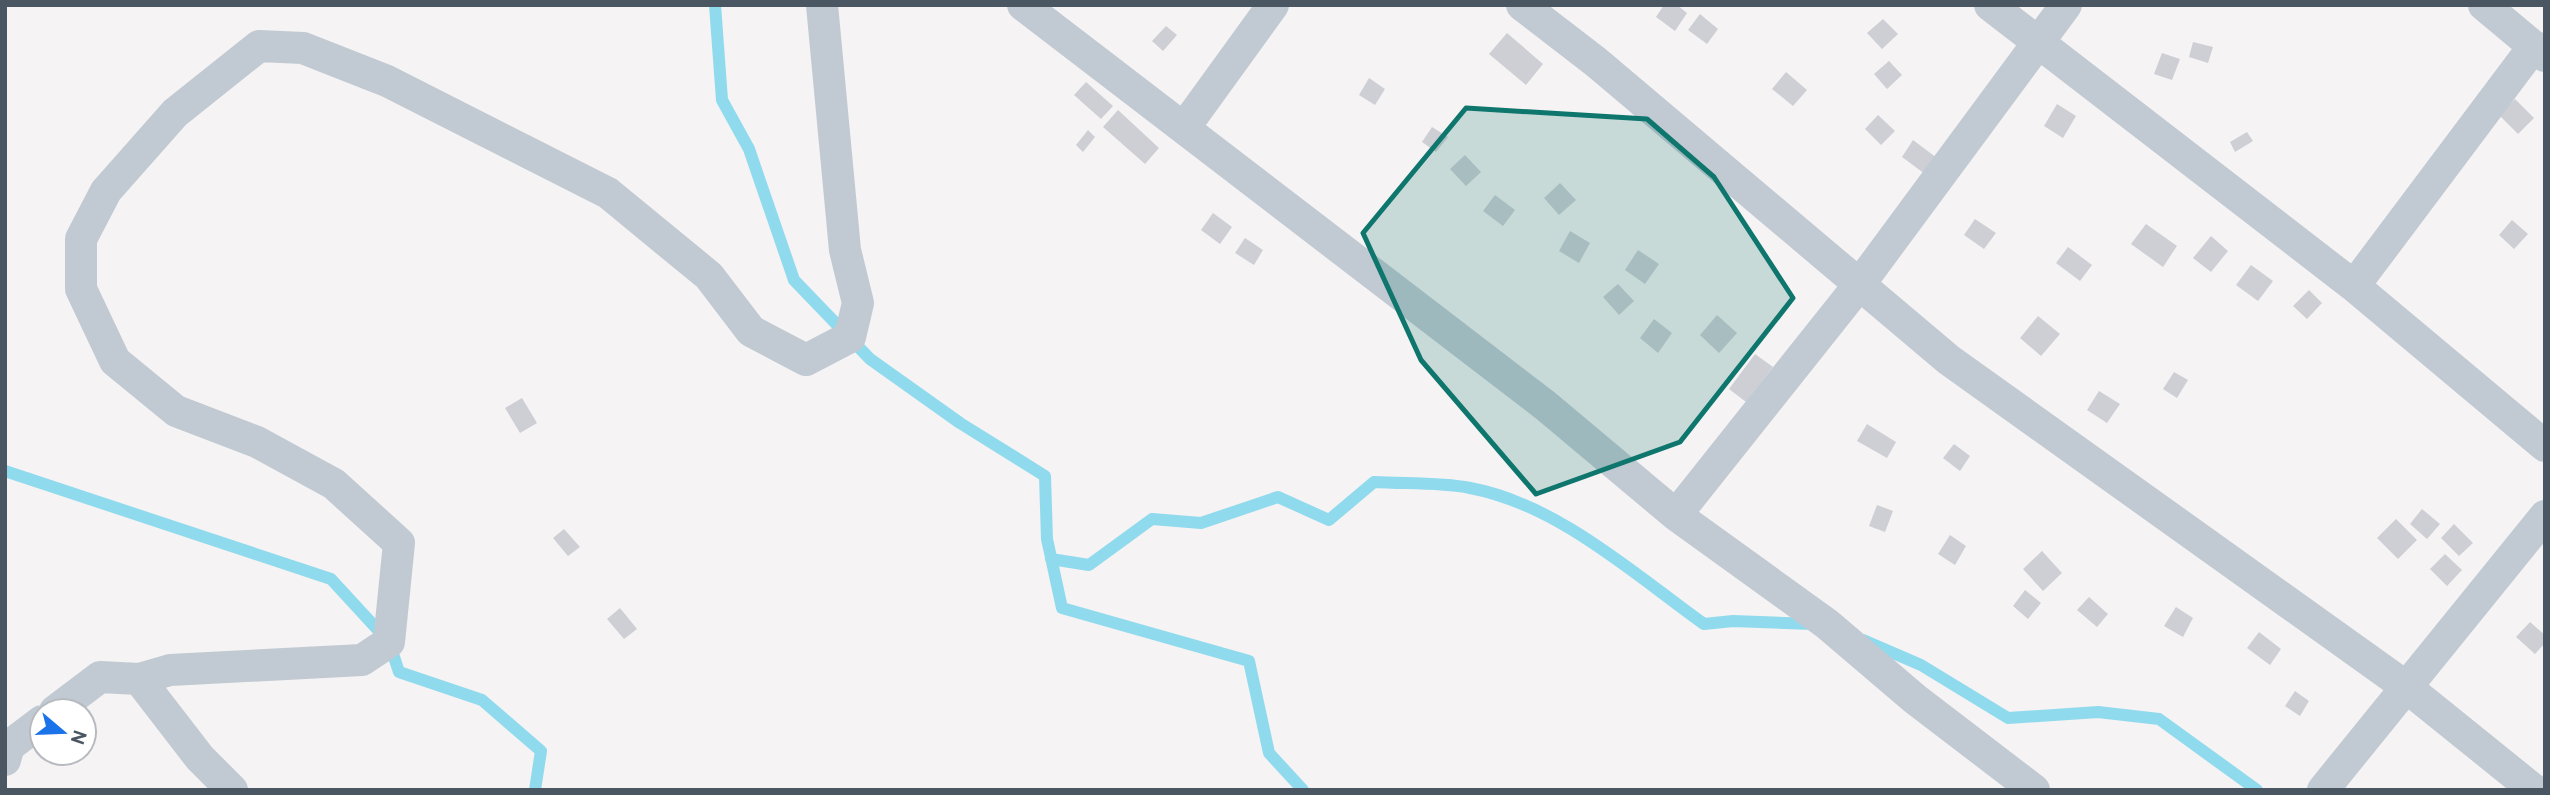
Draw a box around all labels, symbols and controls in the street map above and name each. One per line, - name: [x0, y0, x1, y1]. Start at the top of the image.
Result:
- north arrow: [28, 697, 98, 767]
- text: N: [64, 727, 91, 747]

